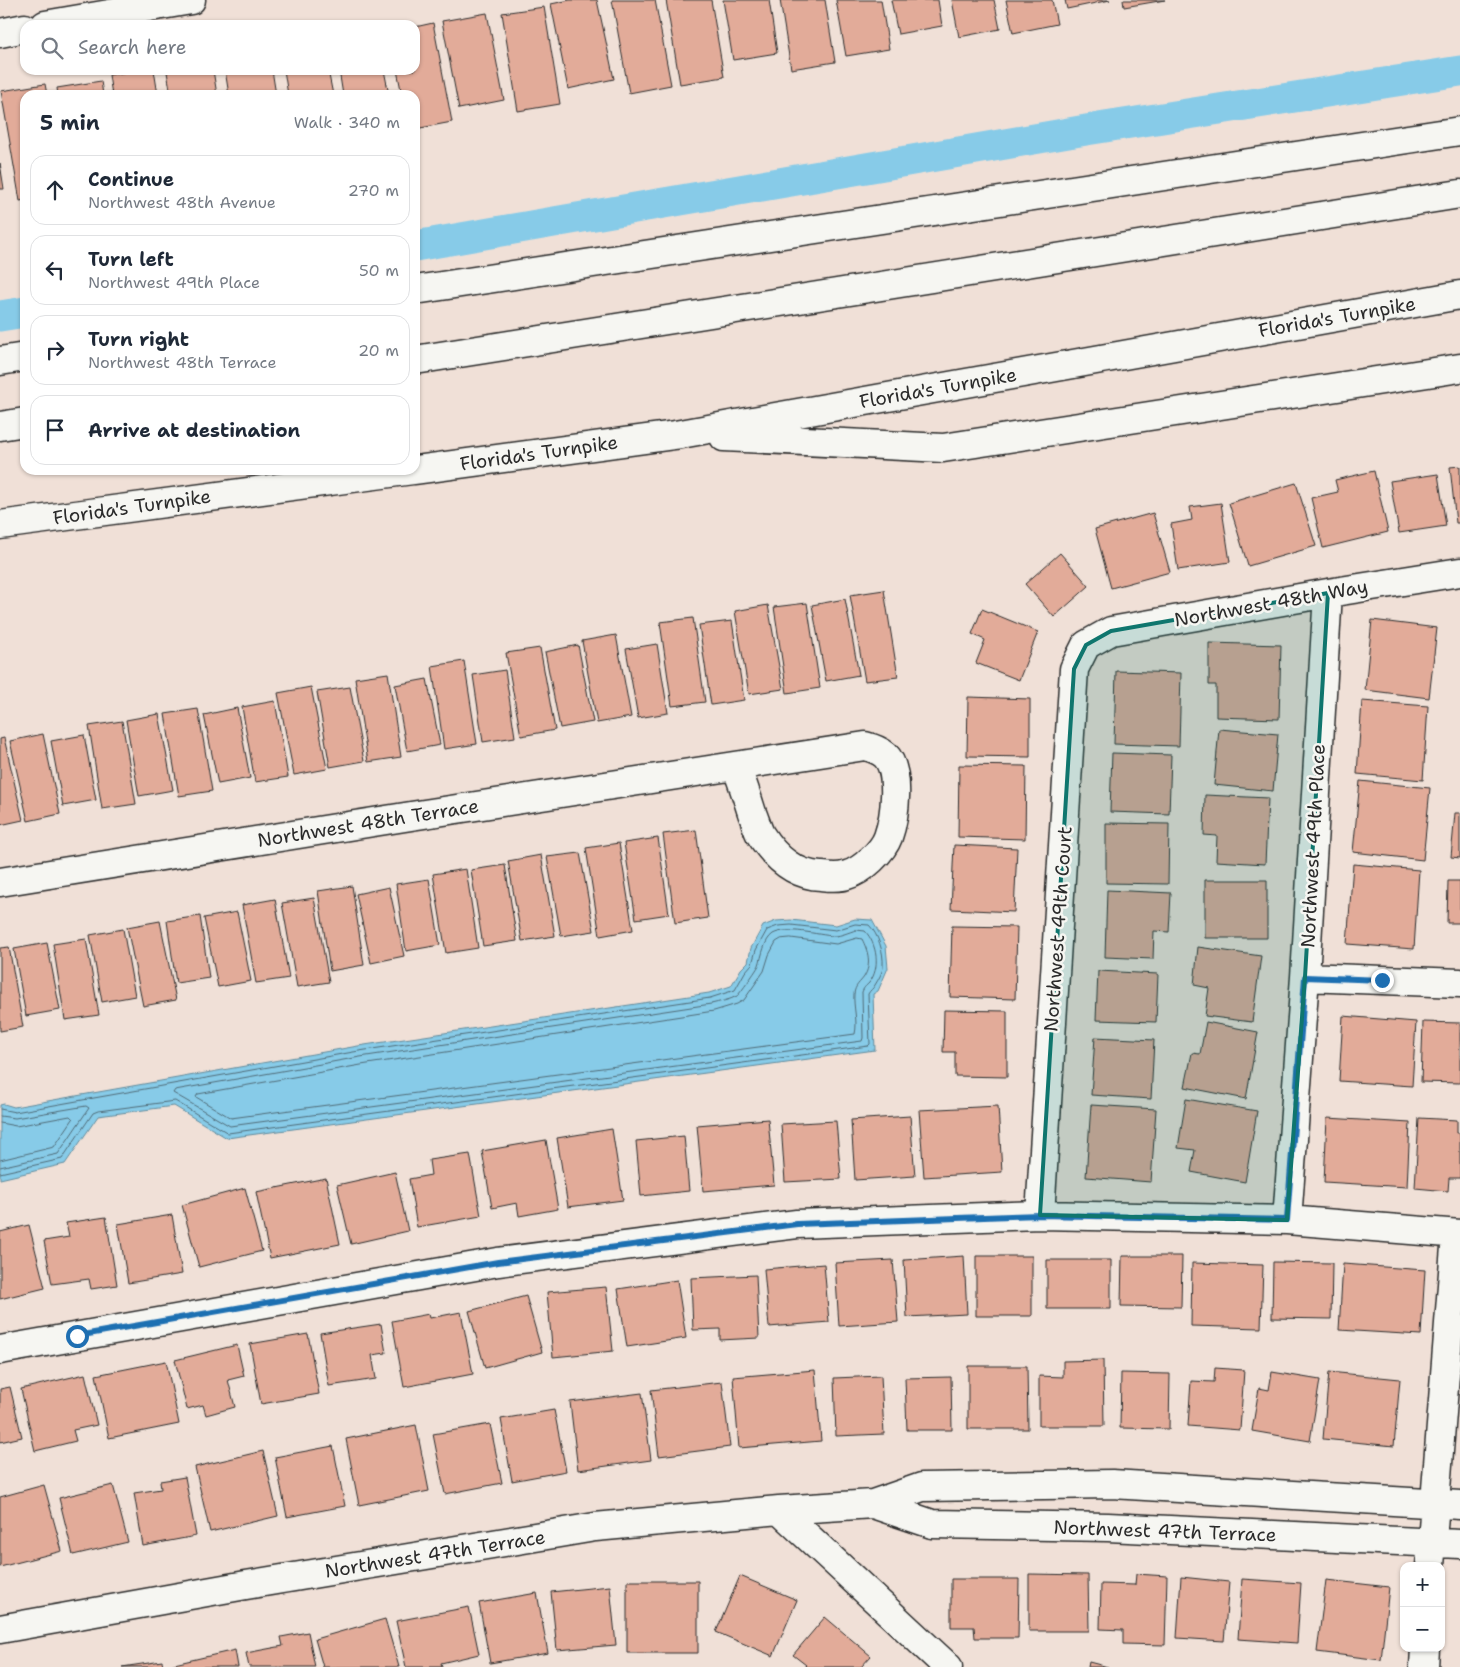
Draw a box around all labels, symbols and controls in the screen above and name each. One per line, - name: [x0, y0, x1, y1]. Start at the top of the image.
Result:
- search box: [20, 20, 420, 75]
- icon: search: [38, 34, 66, 62]
- text: Search here: [78, 35, 187, 60]
- text: 5 min: [40, 109, 100, 137]
- text: Walk · 340 m: [294, 112, 400, 133]
- text: Continue: [88, 167, 174, 192]
- icon: ahead: [41, 176, 69, 204]
- text: 270 m: [348, 180, 399, 201]
- text: Northwest 48th Avenue: [88, 192, 276, 213]
- text: Turn left: [88, 247, 174, 272]
- icon: left: [41, 256, 69, 284]
- text: 50 m: [359, 260, 399, 281]
- text: Northwest 49th Place: [88, 272, 260, 293]
- street label: Florida's Turnpike: [1256, 291, 1418, 343]
- text: Turn right: [88, 327, 189, 352]
- icon: right: [41, 336, 69, 364]
- text: 20 m: [358, 340, 399, 361]
- text: Northwest 48th Terrace: [88, 352, 276, 373]
- street label: Florida's Turnpike: [857, 362, 1019, 414]
- icon: arrive: [41, 416, 69, 444]
- text: Arrive at destination: [88, 418, 300, 443]
- street label: Florida's Turnpike: [458, 430, 620, 476]
- street label: Florida's Turnpike: [51, 484, 213, 530]
- street label: Northwest 48th Way: [1172, 574, 1370, 632]
- street label: Northwest 49th Place: [1295, 743, 1331, 949]
- street label: Northwest 48th Terrace: [256, 793, 480, 853]
- street label: Northwest 49th Court: [1038, 825, 1078, 1033]
- route end: [1371, 969, 1394, 992]
- route start: [66, 1325, 89, 1348]
- street label: Northwest 47th Terrace: [1053, 1515, 1277, 1547]
- street label: Northwest 47th Terrace: [323, 1524, 547, 1584]
- map controls: [1400, 1562, 1445, 1652]
- button: +: [1400, 1562, 1445, 1607]
- button: −: [1400, 1607, 1445, 1652]

